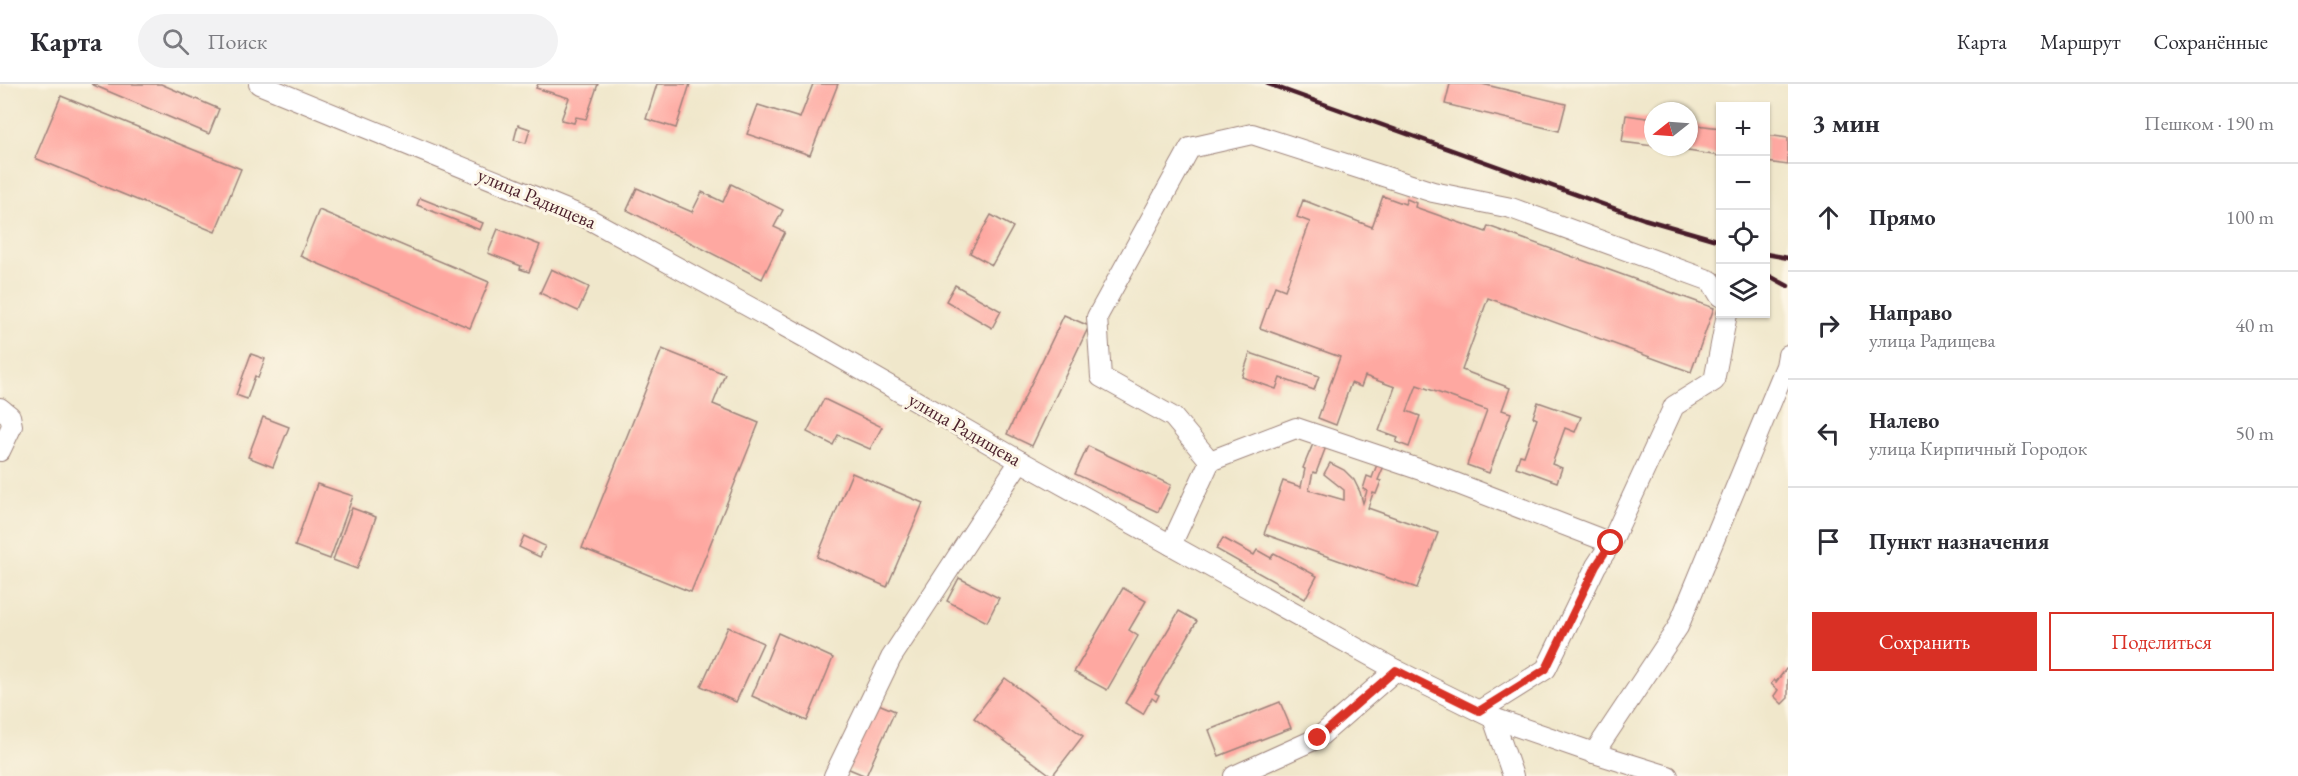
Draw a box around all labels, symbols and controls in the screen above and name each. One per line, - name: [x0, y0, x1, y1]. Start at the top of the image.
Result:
- search box: [138, 14, 558, 68]
- text: Карта: [30, 23, 102, 59]
- icon: search: [159, 25, 192, 58]
- text: Поиск: [207, 27, 267, 56]
- text: Карта: [1957, 28, 2007, 55]
- text: Маршрут: [2040, 28, 2121, 55]
- text: Сохранённые: [2154, 28, 2268, 55]
- north arrow: [1644, 102, 1698, 156]
- map controls: [1716, 102, 1770, 318]
- button: +: [1716, 102, 1770, 156]
- text: 3 мин: [1812, 106, 1880, 140]
- text: Пешком · 190 m: [2144, 110, 2274, 136]
- button: −: [1716, 156, 1770, 210]
- street label: улица Радищева: [474, 161, 600, 235]
- icon: ahead: [1812, 201, 1845, 234]
- text: Прямо: [1869, 203, 1936, 232]
- text: 100 m: [2226, 204, 2274, 230]
- button: locate: [1716, 210, 1770, 264]
- button: layers: [1716, 264, 1770, 318]
- text: Направо: [1869, 298, 1952, 327]
- icon: right: [1812, 309, 1845, 342]
- text: 40 m: [2235, 312, 2274, 338]
- text: улица Радищева: [1869, 327, 1995, 353]
- street label: улица Радищева: [904, 386, 1026, 472]
- text: Налево: [1869, 406, 1939, 435]
- icon: left: [1812, 417, 1845, 450]
- text: 50 m: [2235, 420, 2274, 446]
- text: улица Кирпичный Городок: [1869, 435, 2087, 461]
- icon: arrive: [1812, 525, 1845, 558]
- text: Пункт назначения: [1869, 527, 2049, 556]
- route start: [1597, 529, 1623, 555]
- button: Сохранить: [1812, 612, 2037, 671]
- button: Поделиться: [2049, 612, 2274, 671]
- route end: [1304, 724, 1330, 750]

